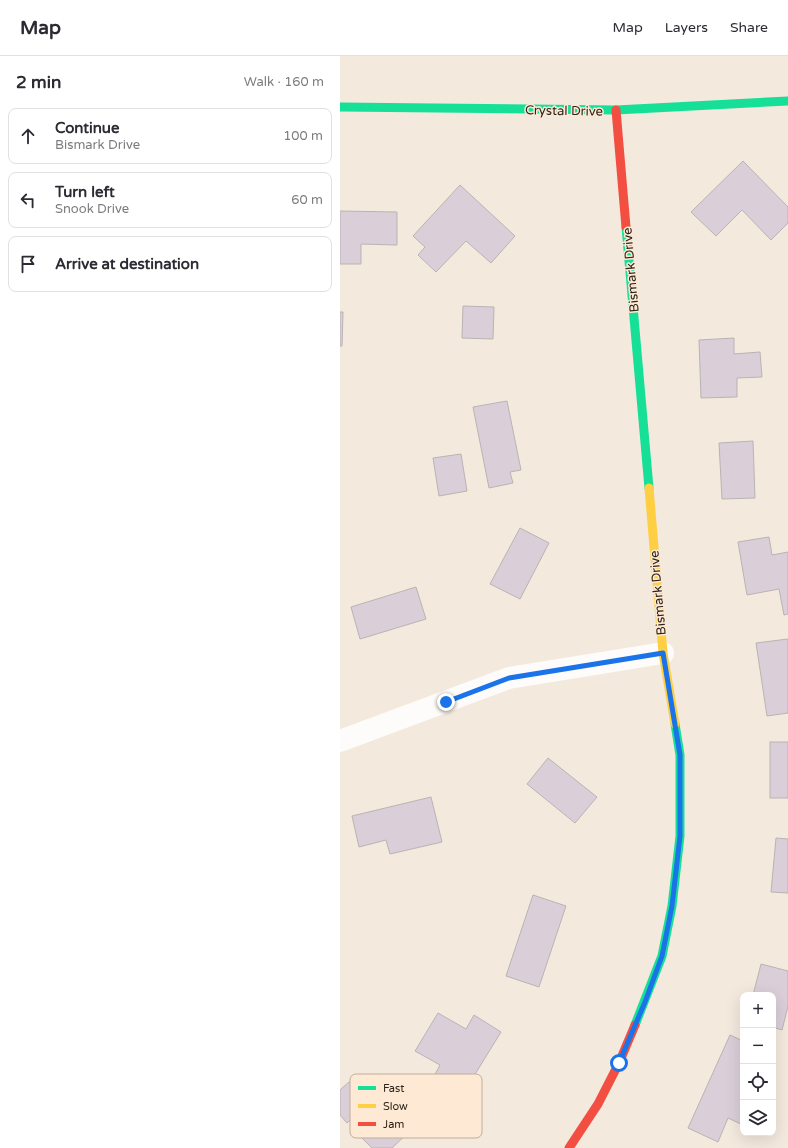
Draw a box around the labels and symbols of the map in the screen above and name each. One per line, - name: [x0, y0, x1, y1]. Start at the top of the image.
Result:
- street label: Crystal Drive: [525, 102, 603, 120]
- street label: Bismark Drive: [619, 227, 643, 313]
- street label: Bismark Drive: [646, 550, 670, 636]
- route end: [437, 693, 455, 711]
- route start: [610, 1054, 628, 1072]
- legend: [350, 1074, 482, 1138]
- text: Fast: [383, 1082, 404, 1095]
- text: Slow: [383, 1100, 408, 1113]
- text: Jam: [383, 1118, 404, 1131]

